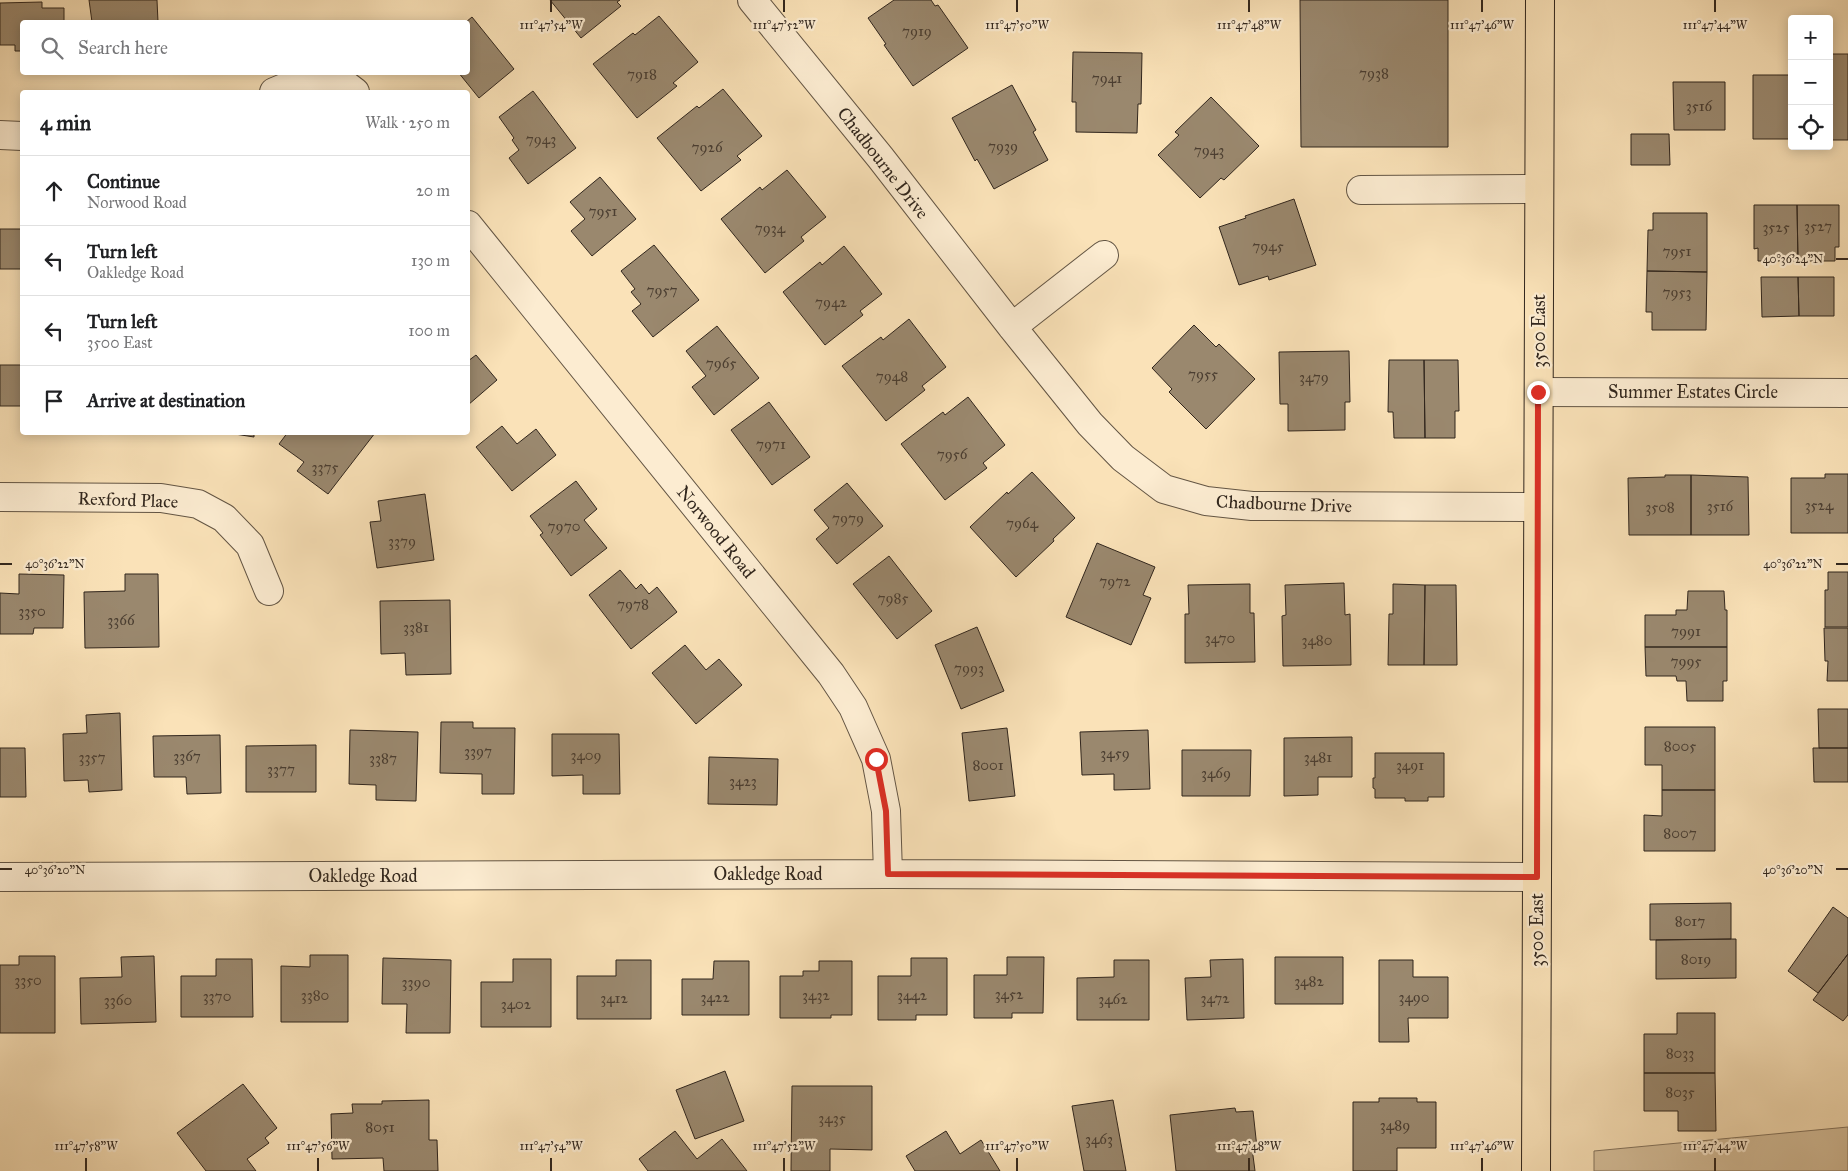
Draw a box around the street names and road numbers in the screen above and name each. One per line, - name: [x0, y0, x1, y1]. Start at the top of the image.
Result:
- street label: Chadbourne Drive: [832, 103, 934, 223]
- street label: 3500 East: [1528, 293, 1550, 368]
- street label: Summer Estates Circle: [1608, 381, 1778, 403]
- street label: Norwood Road: [672, 481, 760, 583]
- street label: Rexford Place: [77, 487, 179, 513]
- street label: Chadbourne Drive: [1216, 491, 1352, 517]
- street label: Oakledge Road: [713, 863, 823, 886]
- street label: Oakledge Road: [308, 865, 418, 888]
- street label: 3500 East: [1526, 892, 1548, 967]

